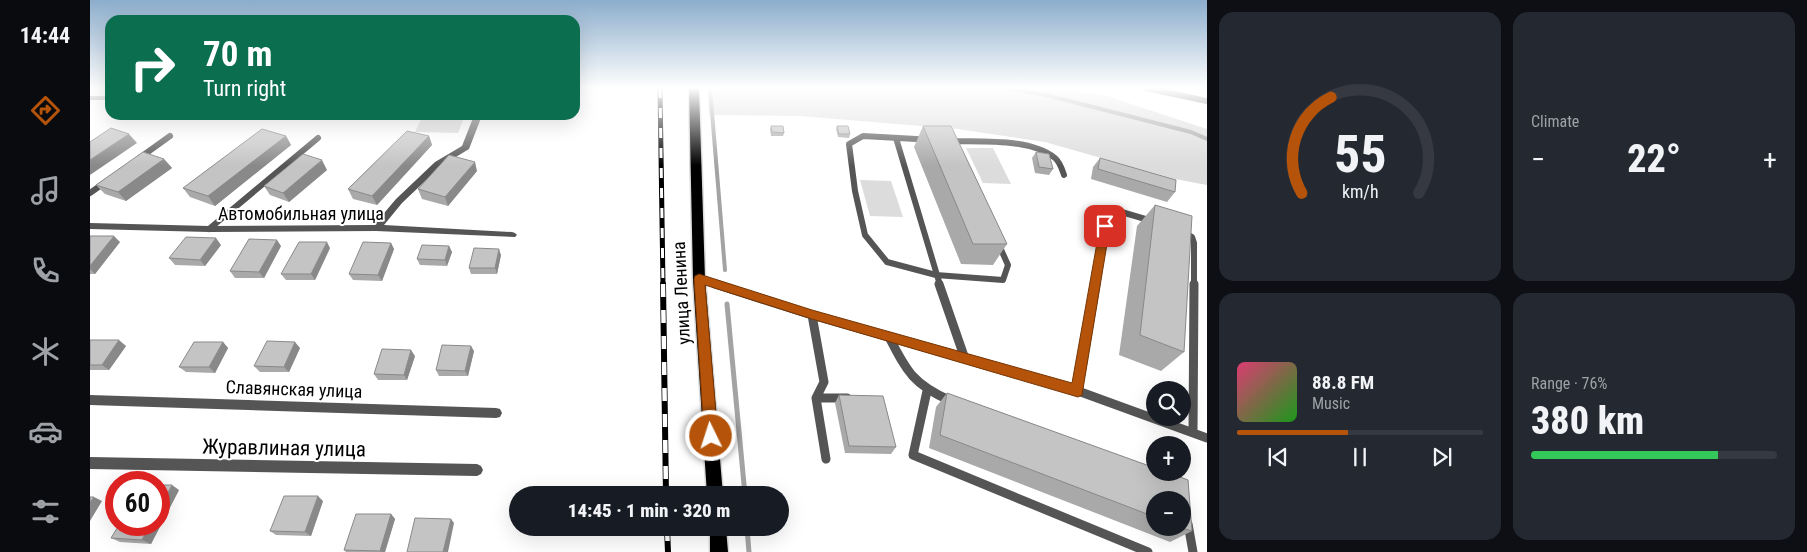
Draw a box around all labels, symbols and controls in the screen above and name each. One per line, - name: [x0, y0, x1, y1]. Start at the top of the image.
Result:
- text: 14:44: [20, 23, 70, 48]
- text: 70 m: [203, 34, 272, 75]
- icon: right: [120, 35, 185, 100]
- text: Turn right: [203, 76, 286, 101]
- icon: directions: [28, 93, 63, 128]
- text: Climate: [1531, 112, 1579, 131]
- text: 55: [1334, 124, 1386, 185]
- text: 22°: [1627, 137, 1681, 181]
- text: −: [1531, 143, 1545, 176]
- text: +: [1763, 143, 1777, 176]
- icon: music: [28, 173, 63, 208]
- text: km/h: [1342, 181, 1378, 202]
- street label: Автомобильная улица: [218, 203, 384, 224]
- pin: [1084, 205, 1126, 247]
- icon: arrive: [1091, 212, 1119, 240]
- street label: улица Ленина: [668, 241, 694, 345]
- icon: phone: [28, 253, 63, 288]
- icon: climate: [28, 334, 63, 369]
- text: 88.8 FM: [1312, 371, 1374, 394]
- text: Range · 76%: [1531, 374, 1607, 393]
- street label: Славянская улица: [225, 376, 363, 402]
- map controls: [1146, 381, 1191, 536]
- button: search: [1146, 381, 1191, 426]
- text: Music: [1312, 394, 1350, 413]
- text: 380 km: [1531, 399, 1644, 443]
- position arrow: [684, 409, 736, 461]
- icon: car: [28, 414, 63, 449]
- street label: Журавлиная улица: [202, 435, 366, 461]
- button: +: [1146, 436, 1191, 481]
- icon: previous: [1264, 443, 1292, 471]
- icon: pause: [1346, 443, 1374, 471]
- icon: next: [1428, 443, 1456, 471]
- speed limit sign: 60: [105, 471, 170, 536]
- button: −: [1146, 491, 1191, 536]
- icon: filters: [28, 494, 63, 529]
- text: 14:45 · 1 min · 320 m: [568, 499, 730, 522]

